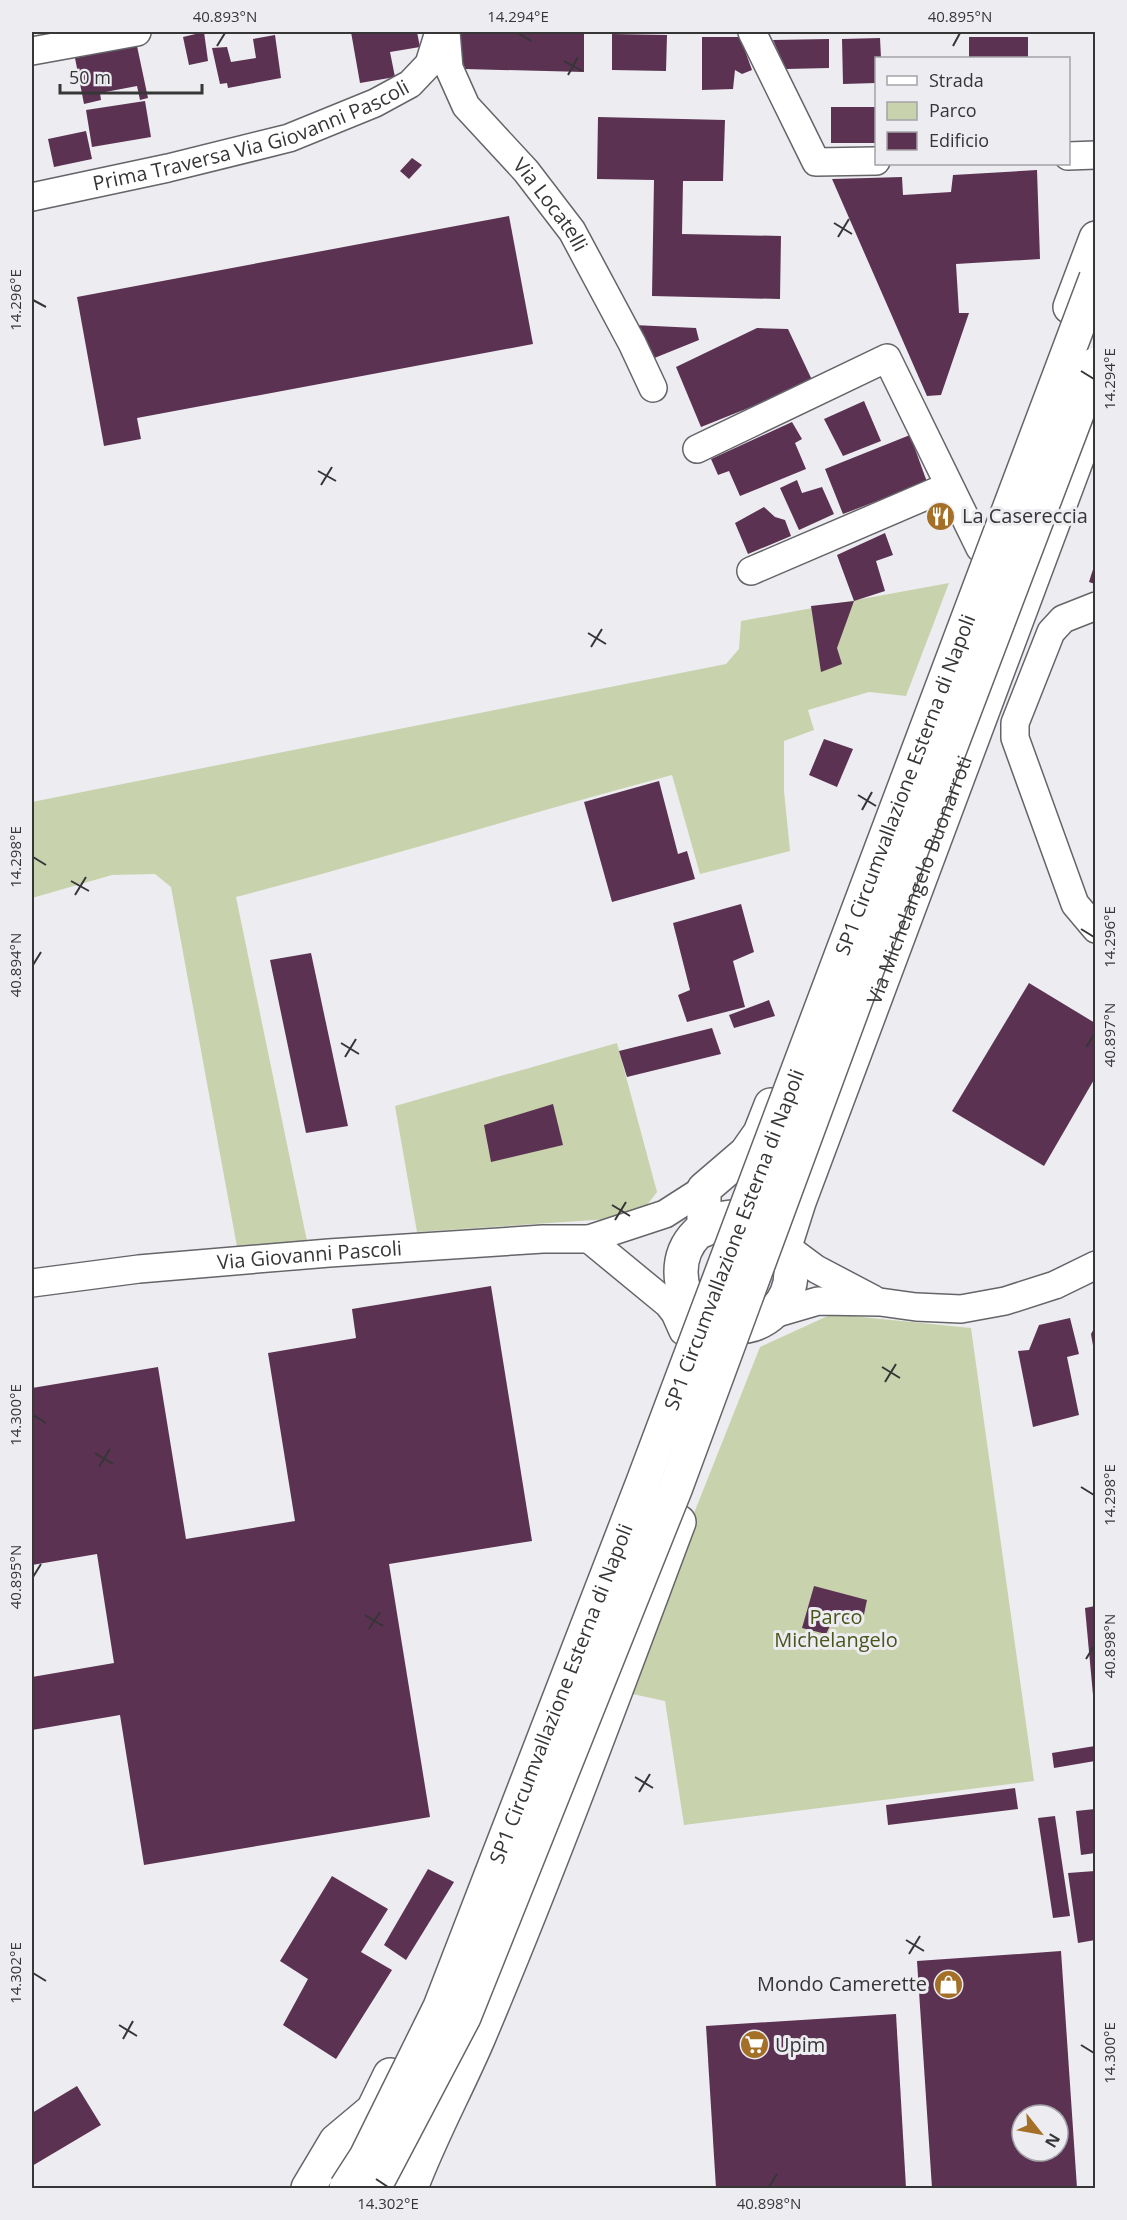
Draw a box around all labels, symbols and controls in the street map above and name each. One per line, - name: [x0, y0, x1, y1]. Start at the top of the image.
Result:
- text: 40.893°N: [193, 6, 257, 26]
- text: 14.294°E: [487, 6, 549, 26]
- text: 40.895°N: [928, 6, 992, 26]
- scale bar: [60, 57, 202, 95]
- legend: [875, 57, 1070, 165]
- text: 50 m: [69, 65, 111, 89]
- text: Strada: [929, 68, 984, 92]
- street label: Prima Traversa Via Giovanni Pascoli: [90, 73, 414, 197]
- text: Parco: [929, 98, 977, 122]
- text: Edificio: [929, 128, 989, 152]
- street label: Via Locatelli: [507, 152, 594, 256]
- text: 14.296°E: [5, 269, 25, 331]
- text: 14.294°E: [1099, 348, 1119, 410]
- restaurant icon: La Casereccia: [925, 500, 957, 532]
- place label: La Casereccia: [962, 502, 1088, 529]
- street label: SP1 Circumvallazione Esterna di Napoli: [828, 610, 981, 959]
- street label: Via Michelangelo Buonarroti: [860, 752, 978, 1008]
- text: 14.298°E: [5, 826, 25, 888]
- text: 14.296°E: [1099, 906, 1119, 968]
- text: 40.894°N: [5, 933, 25, 997]
- text: 40.897°N: [1099, 1003, 1119, 1067]
- street label: SP1 Circumvallazione Esterna di Napoli: [657, 1065, 810, 1414]
- street label: Via Giovanni Pascoli: [216, 1234, 403, 1275]
- text: 14.300°E: [5, 1384, 25, 1446]
- text: 14.298°E: [1099, 1464, 1119, 1526]
- street label: SP1 Circumvallazione Esterna di Napoli: [483, 1520, 639, 1867]
- text: 40.895°N: [5, 1545, 25, 1609]
- park label: Parco Michelangelo: [774, 1603, 898, 1653]
- text: 40.898°N: [1099, 1614, 1119, 1678]
- text: 14.302°E: [5, 1942, 25, 2004]
- shop icon: Mondo Camerette: [932, 1968, 964, 2000]
- place label: Mondo Camerette: [757, 1970, 927, 1997]
- text: 14.300°E: [1099, 2022, 1119, 2084]
- supermarket icon: Upim: [738, 2029, 770, 2061]
- place label: Upim: [775, 2031, 825, 2058]
- north arrow: [1010, 2103, 1070, 2163]
- text: N: [1040, 2129, 1066, 2152]
- text: 14.302°E: [357, 2193, 419, 2213]
- text: 40.898°N: [737, 2193, 801, 2213]

